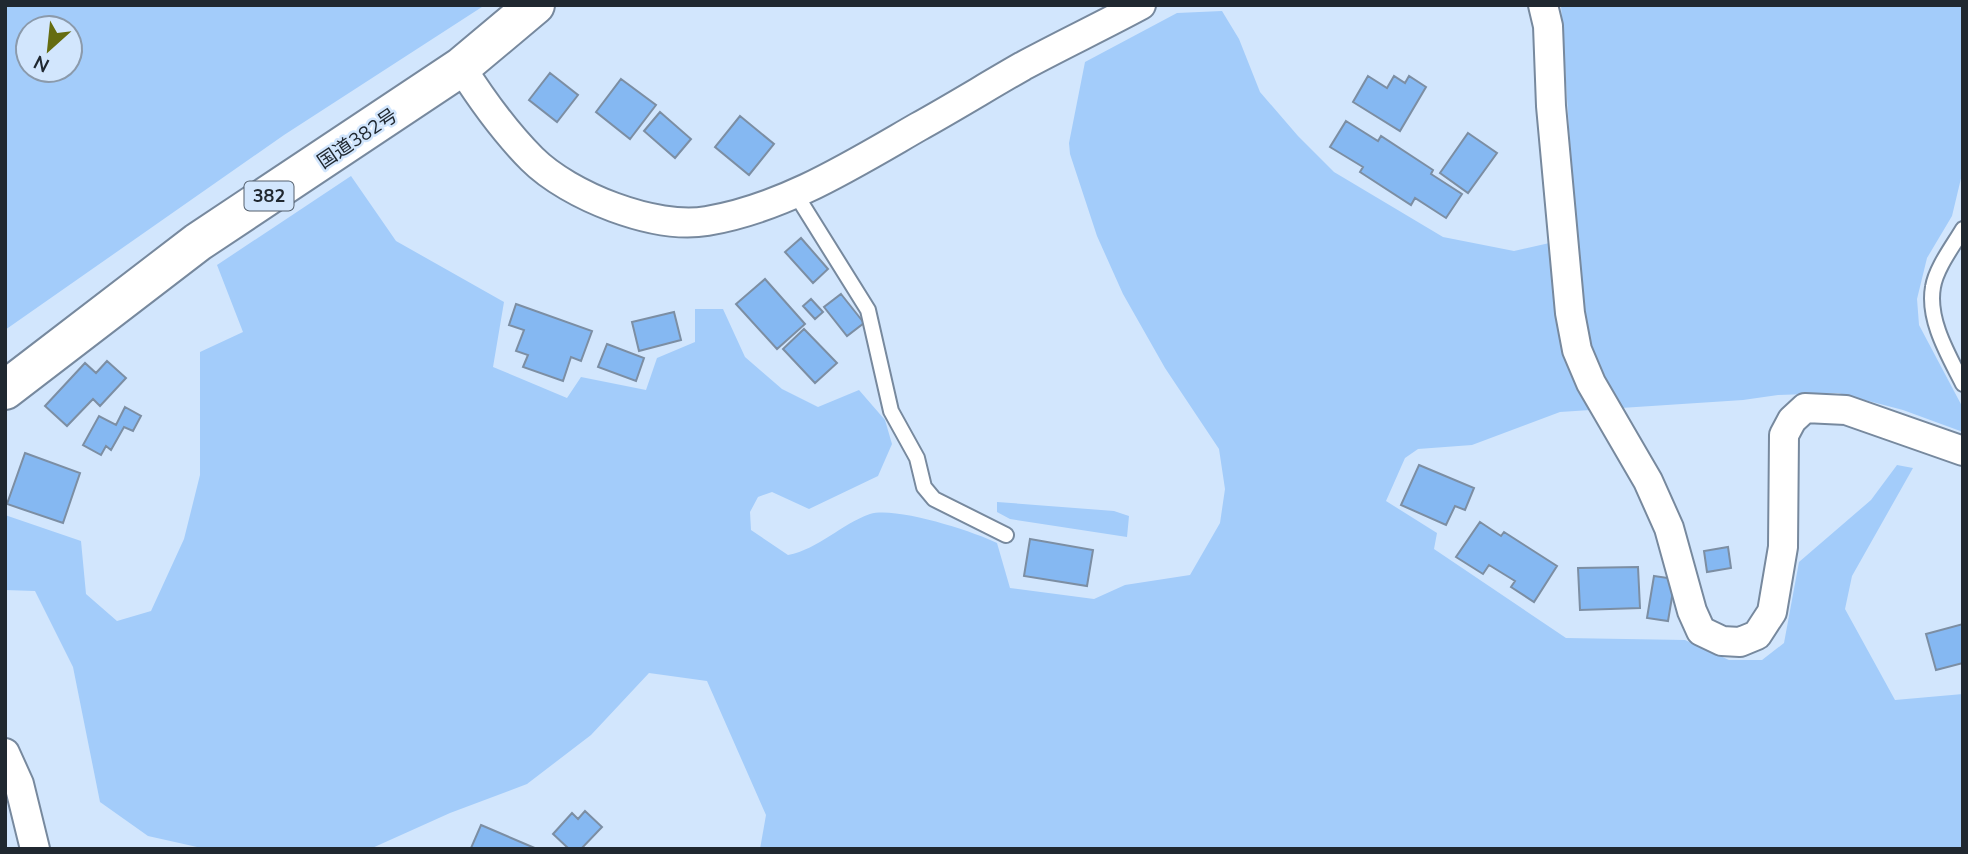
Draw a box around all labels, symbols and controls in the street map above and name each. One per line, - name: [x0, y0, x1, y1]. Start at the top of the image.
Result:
- north arrow: [14, 14, 84, 84]
- text: N: [29, 48, 54, 78]
- street label: 国道382号: [312, 103, 403, 175]
- road number: 382: [244, 182, 294, 210]

